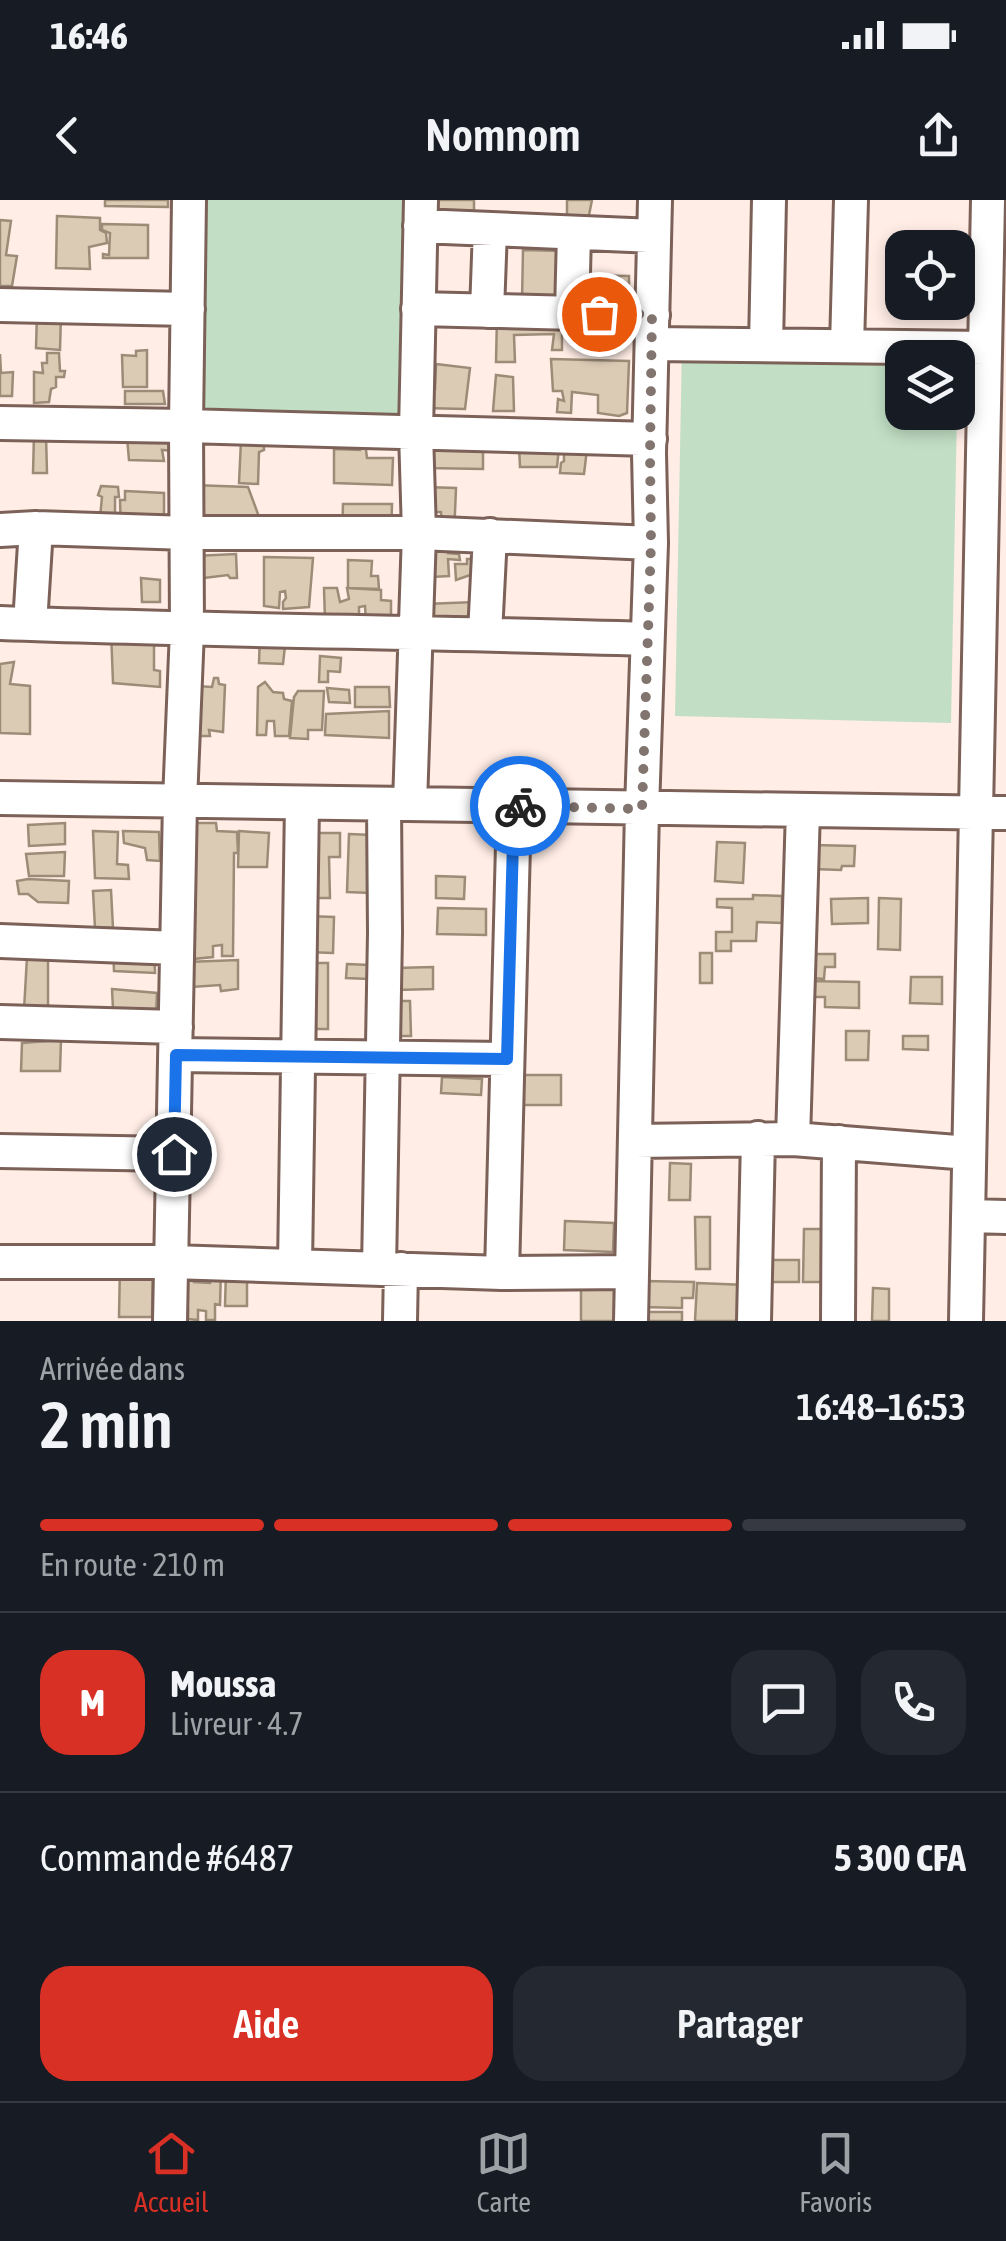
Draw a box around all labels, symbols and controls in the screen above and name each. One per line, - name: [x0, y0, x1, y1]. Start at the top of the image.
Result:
- text: 16:46: [50, 14, 128, 57]
- icon: back: [40, 108, 95, 163]
- icon: share: [911, 108, 966, 163]
- text: Nomnom: [425, 109, 581, 161]
- map controls: [885, 230, 975, 430]
- button: locate: [885, 230, 975, 320]
- pin: [557, 272, 642, 357]
- icon: bag: [572, 287, 627, 342]
- button: layers: [885, 340, 975, 430]
- courier: [470, 756, 570, 856]
- icon: bike: [493, 779, 548, 834]
- pin: [132, 1112, 217, 1197]
- icon: home: [147, 1127, 202, 1182]
- text: Arrivée dans: [40, 1350, 185, 1387]
- text: 16:48–16:53: [796, 1385, 966, 1428]
- text: 2 min: [40, 1387, 173, 1462]
- text: En route · 210 m: [40, 1546, 225, 1583]
- button: chat: [731, 1650, 836, 1755]
- button: phone: [861, 1650, 966, 1755]
- text: Moussa: [170, 1662, 276, 1705]
- text: M: [80, 1681, 105, 1724]
- text: Livreur · 4.7: [170, 1705, 303, 1742]
- text: Commande #6487: [40, 1836, 294, 1879]
- text: 5 300 CFA: [834, 1836, 966, 1879]
- button: Aide: [40, 1966, 493, 2081]
- button: Partager: [513, 1966, 966, 2081]
- tab: Accueil: [134, 2126, 208, 2218]
- tab: Carte: [476, 2126, 531, 2218]
- tab: Favoris: [799, 2126, 872, 2218]

